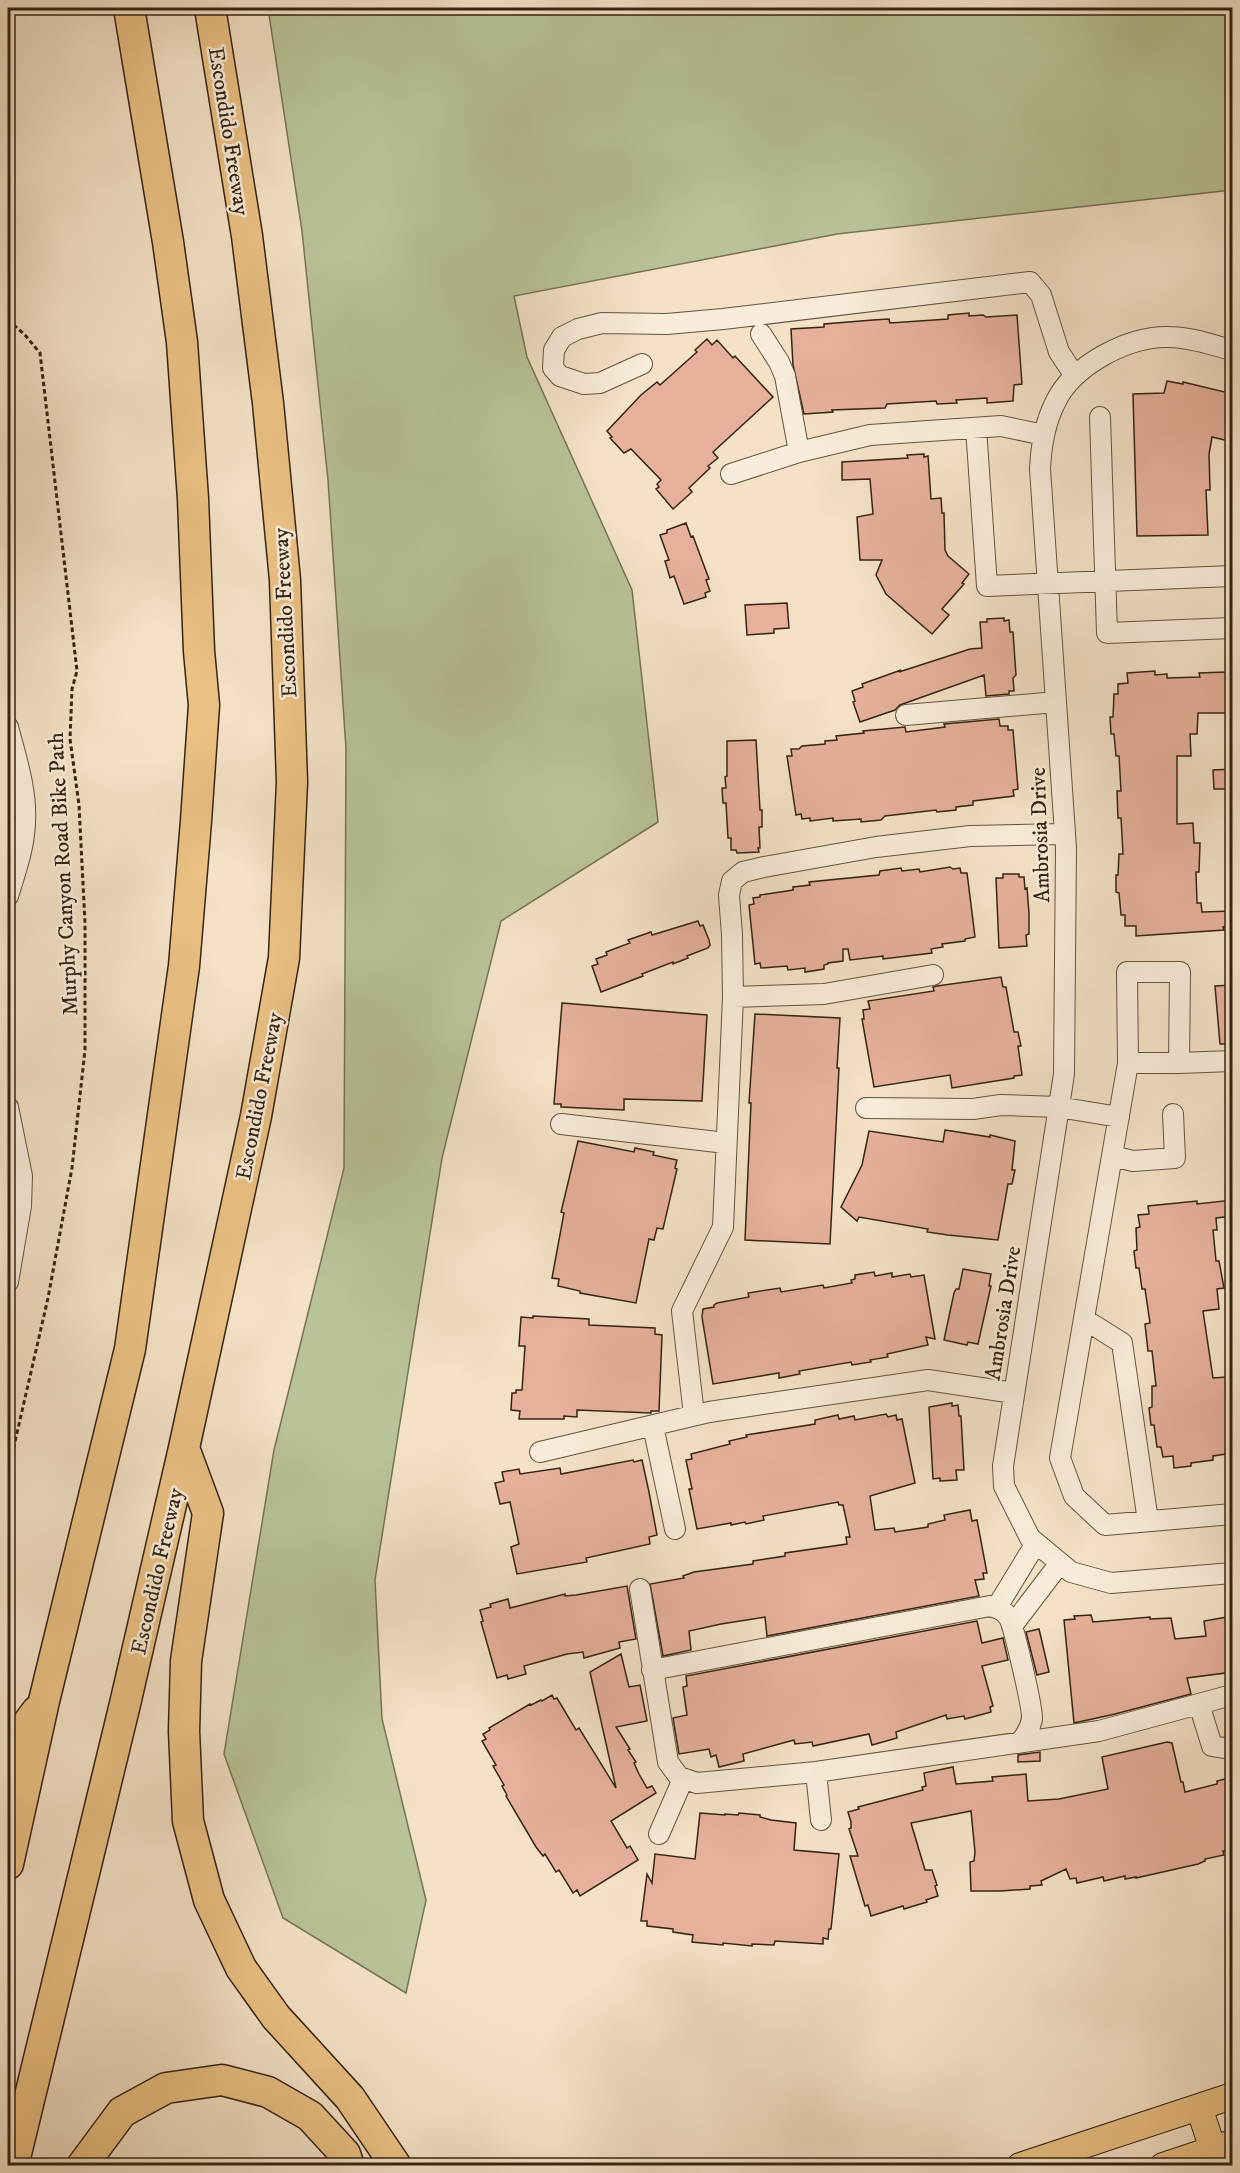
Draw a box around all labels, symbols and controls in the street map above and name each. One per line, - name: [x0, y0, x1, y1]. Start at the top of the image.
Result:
- street label: Escondido Freeway: [202, 45, 255, 218]
- street label: Escondido Freeway: [268, 527, 303, 699]
- street label: Murphy Canyon Road Bike Path: [43, 731, 84, 1016]
- street label: Ambrosia Drive: [1025, 767, 1056, 903]
- street label: Escondido Freeway: [230, 1010, 289, 1182]
- street label: Ambrosia Drive: [980, 1244, 1027, 1382]
- street label: Escondido Freeway: [125, 1485, 190, 1657]

